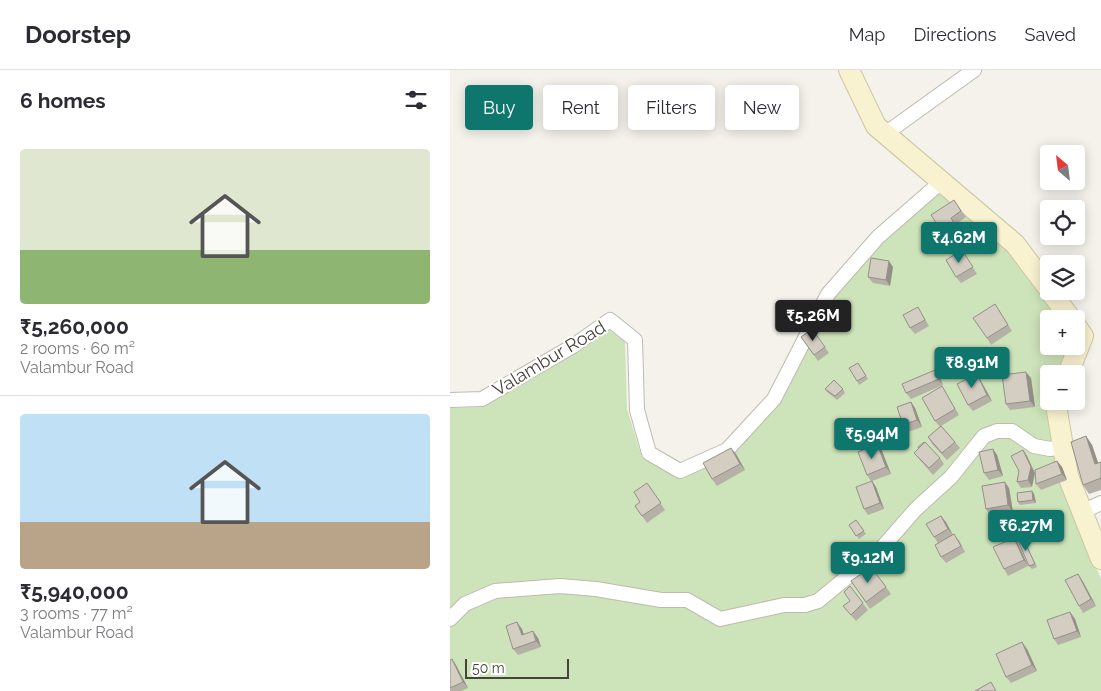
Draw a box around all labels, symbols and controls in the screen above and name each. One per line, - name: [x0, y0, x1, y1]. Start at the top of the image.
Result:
- text: Doorstep: [25, 20, 131, 49]
- text: Map: [849, 24, 885, 45]
- text: Directions: [913, 24, 997, 45]
- text: Saved: [1025, 24, 1076, 45]
- chip: Buy: [465, 85, 533, 130]
- chip: Rent: [543, 85, 618, 130]
- chip: Filters: [628, 85, 715, 130]
- chip: New: [725, 85, 799, 130]
- icon: filters: [402, 86, 430, 114]
- text: 6 homes: [20, 88, 106, 113]
- north arrow: [1040, 145, 1085, 190]
- map controls: [1040, 145, 1085, 410]
- icon: home: [180, 181, 270, 271]
- button: locate: [1040, 200, 1085, 245]
- pin: ₹4.62M: [918, 222, 1000, 264]
- text: ₹4.62M: [932, 228, 986, 247]
- button: layers: [1040, 255, 1085, 300]
- pin: ₹5.26M: [772, 300, 854, 342]
- text: ₹5.26M: [786, 306, 840, 325]
- button: +: [1040, 310, 1085, 355]
- text: ₹5,260,000: [20, 314, 129, 339]
- street label: Valambur Road: [489, 316, 609, 400]
- text: 2 rooms · 60 m²: [20, 339, 135, 358]
- pin: ₹8.91M: [931, 346, 1013, 389]
- text: ₹8.91M: [946, 353, 999, 372]
- text: Valambur Road: [20, 358, 134, 377]
- button: −: [1040, 365, 1085, 410]
- pin: ₹5.94M: [831, 418, 913, 460]
- text: ₹5.94M: [845, 424, 899, 443]
- icon: home: [180, 447, 270, 537]
- pin: ₹6.27M: [985, 510, 1067, 552]
- text: ₹6.27M: [999, 516, 1053, 535]
- pin: ₹9.12M: [827, 542, 909, 584]
- text: ₹9.12M: [842, 548, 894, 567]
- text: ₹5,940,000: [20, 579, 129, 604]
- text: 3 rooms · 77 m²: [20, 604, 133, 623]
- text: Valambur Road: [20, 623, 134, 642]
- scale bar: [465, 656, 569, 679]
- text: 50 m: [472, 660, 505, 676]

